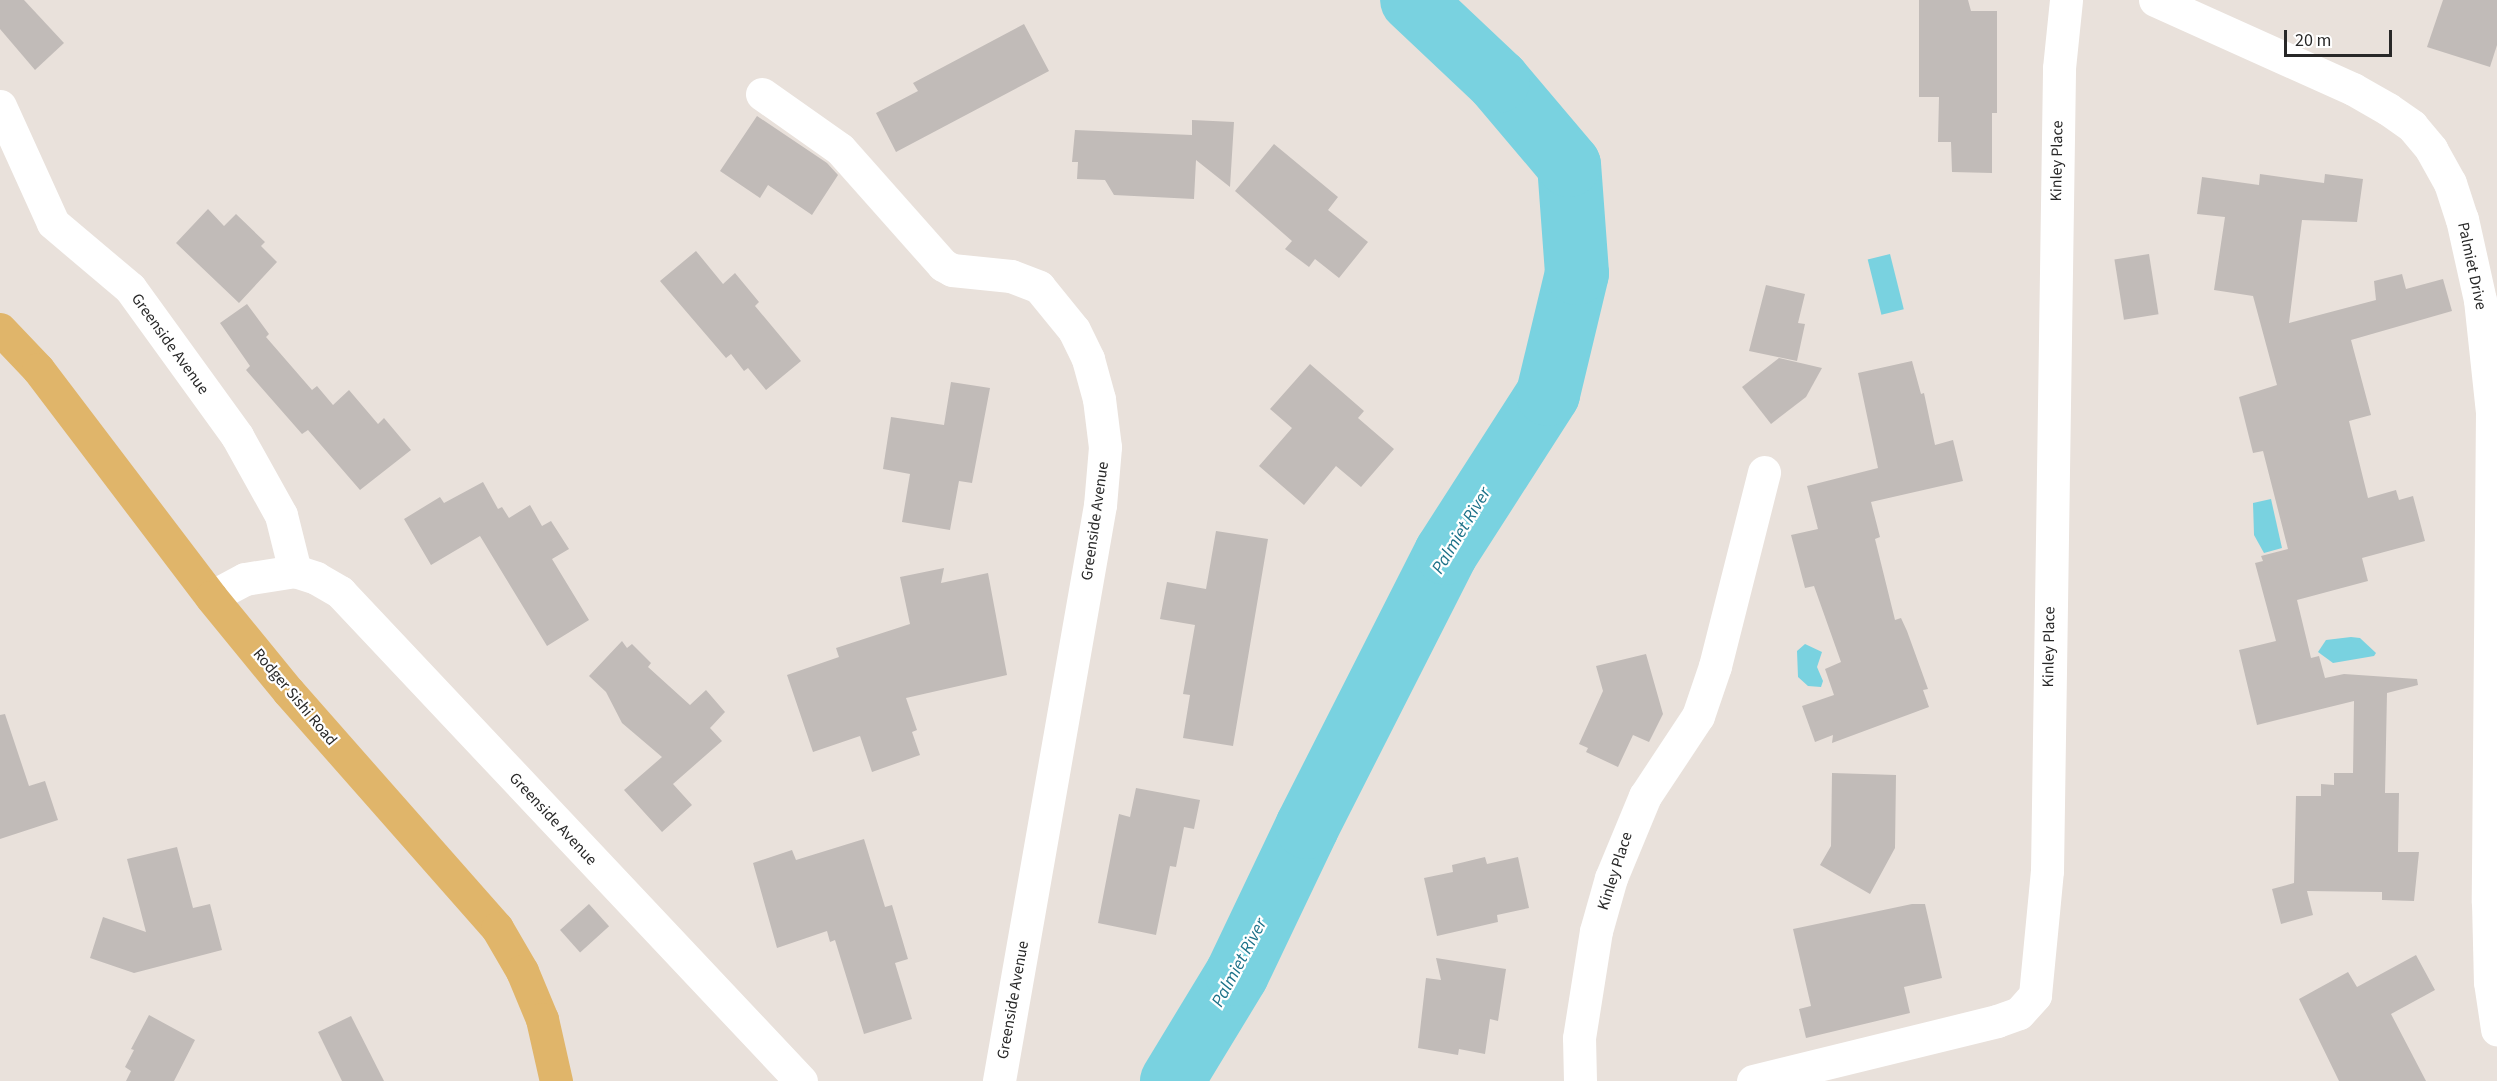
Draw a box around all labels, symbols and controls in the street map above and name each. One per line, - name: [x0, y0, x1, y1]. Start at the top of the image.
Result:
- scale bar: [2287, 18, 2395, 56]
- text: 20 m: [2295, 28, 2331, 53]
- street label: Kinley Place: [2047, 120, 2067, 202]
- street label: Palmiet Drive: [2453, 221, 2491, 311]
- street label: Greenside Avenue: [127, 290, 213, 398]
- street label: Greenside Avenue: [1077, 460, 1113, 582]
- water label: Palmiet River: [1428, 484, 1496, 578]
- street label: Kinley Place: [2039, 606, 2059, 688]
- street label: Rodger Sishi Road: [249, 645, 341, 749]
- street label: Greenside Avenue: [505, 769, 601, 869]
- street label: Kinley Place: [1593, 830, 1637, 912]
- water label: Palmiet River: [1208, 915, 1272, 1011]
- street label: Greenside Avenue: [993, 939, 1033, 1061]

